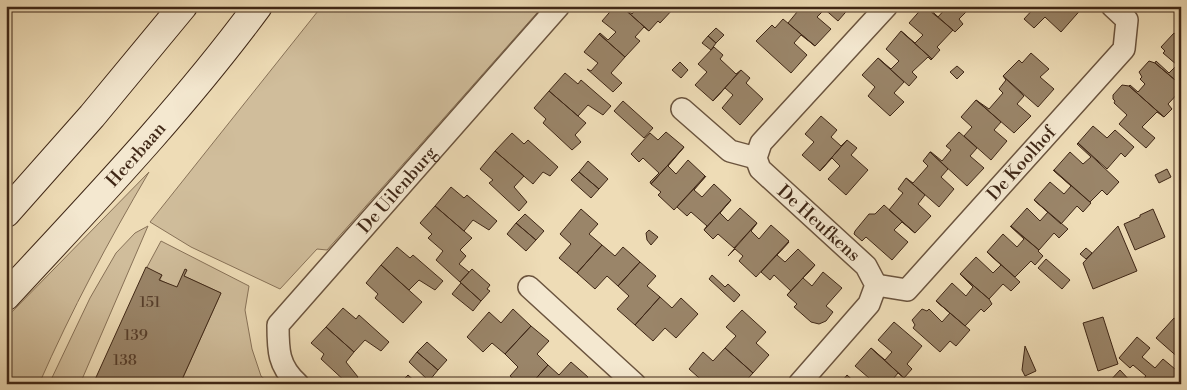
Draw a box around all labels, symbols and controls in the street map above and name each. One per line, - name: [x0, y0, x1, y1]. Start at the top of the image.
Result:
- street label: Heerbaan: [101, 117, 171, 192]
- street label: De Koolhof: [982, 120, 1062, 206]
- street label: De Uilenburg: [353, 141, 442, 239]
- street label: De Heufkens: [772, 180, 865, 267]
- house number: 151: [139, 293, 161, 312]
- house number: 139: [124, 326, 148, 345]
- house number: 138: [113, 351, 137, 370]

